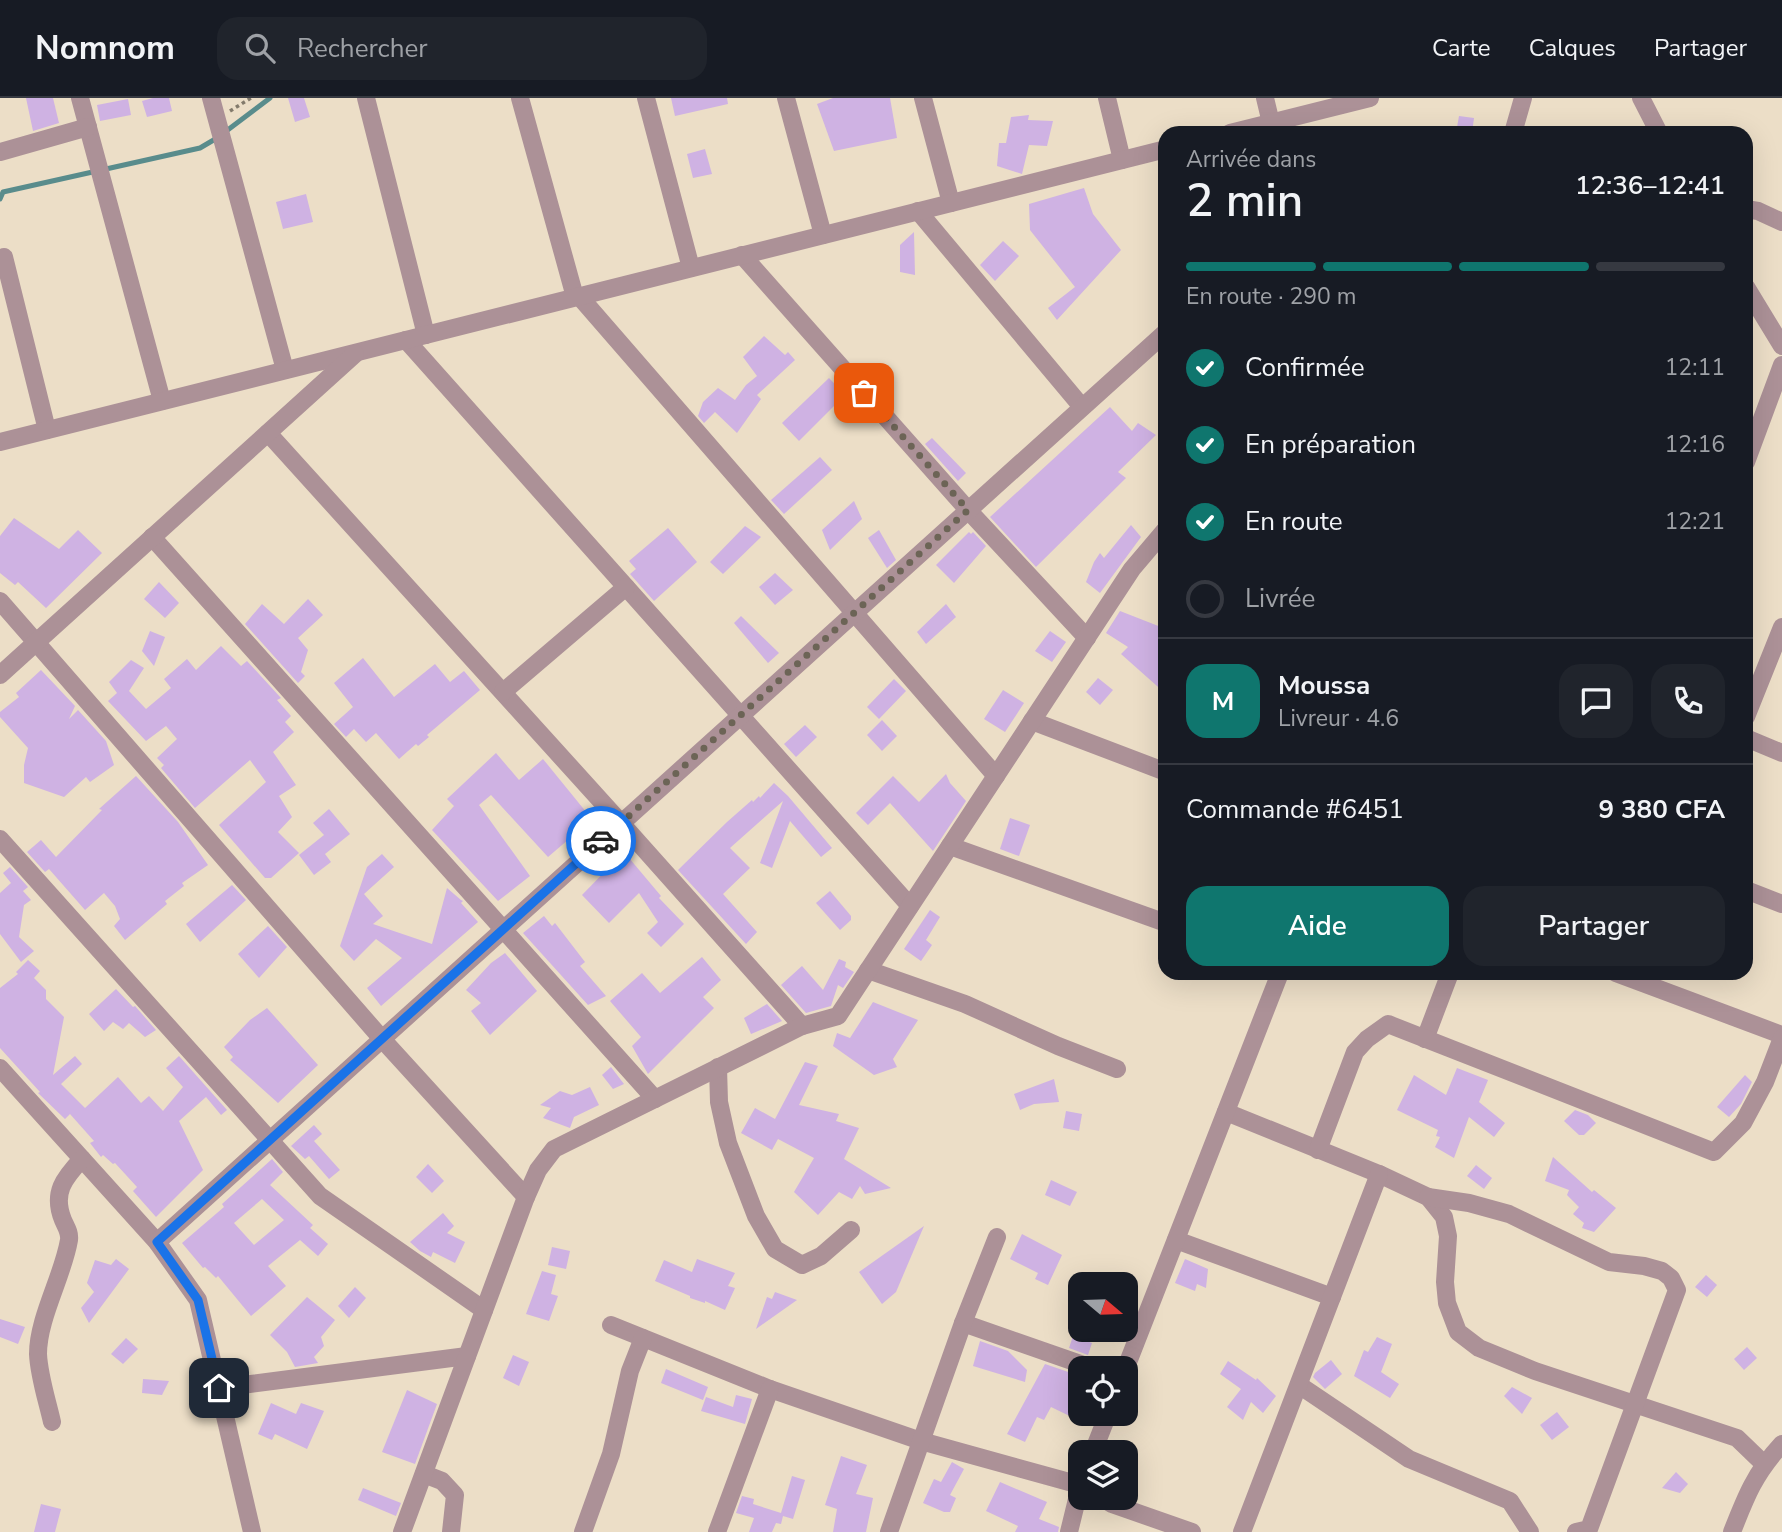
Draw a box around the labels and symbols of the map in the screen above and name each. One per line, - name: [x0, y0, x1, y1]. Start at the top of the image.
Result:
- pin: [834, 363, 894, 423]
- courier: [566, 806, 636, 876]
- north arrow: [1068, 1272, 1138, 1342]
- pin: [189, 1358, 249, 1418]

